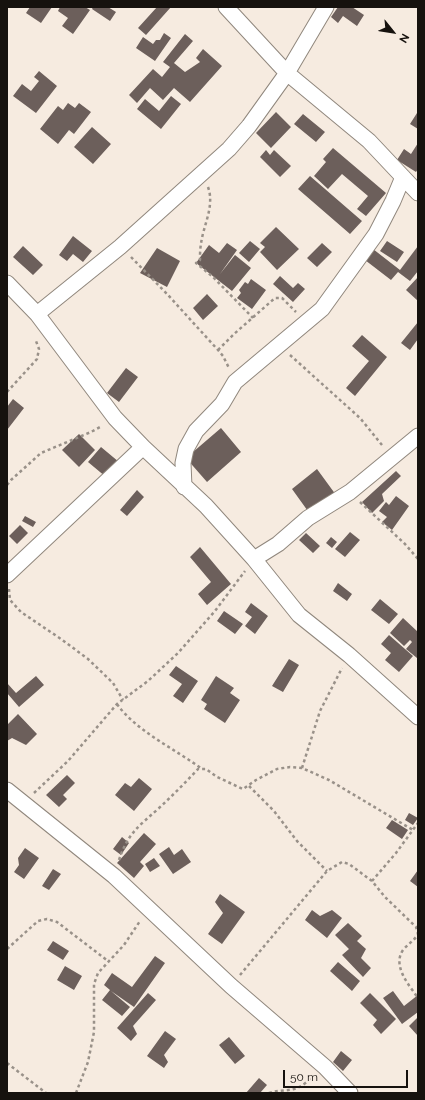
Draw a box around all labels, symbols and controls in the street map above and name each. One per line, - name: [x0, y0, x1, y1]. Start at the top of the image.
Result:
- north arrow: [373, 12, 413, 52]
- text: N: [396, 31, 412, 45]
- scale bar: [285, 1062, 410, 1088]
- text: 50 m: [290, 1070, 318, 1084]

